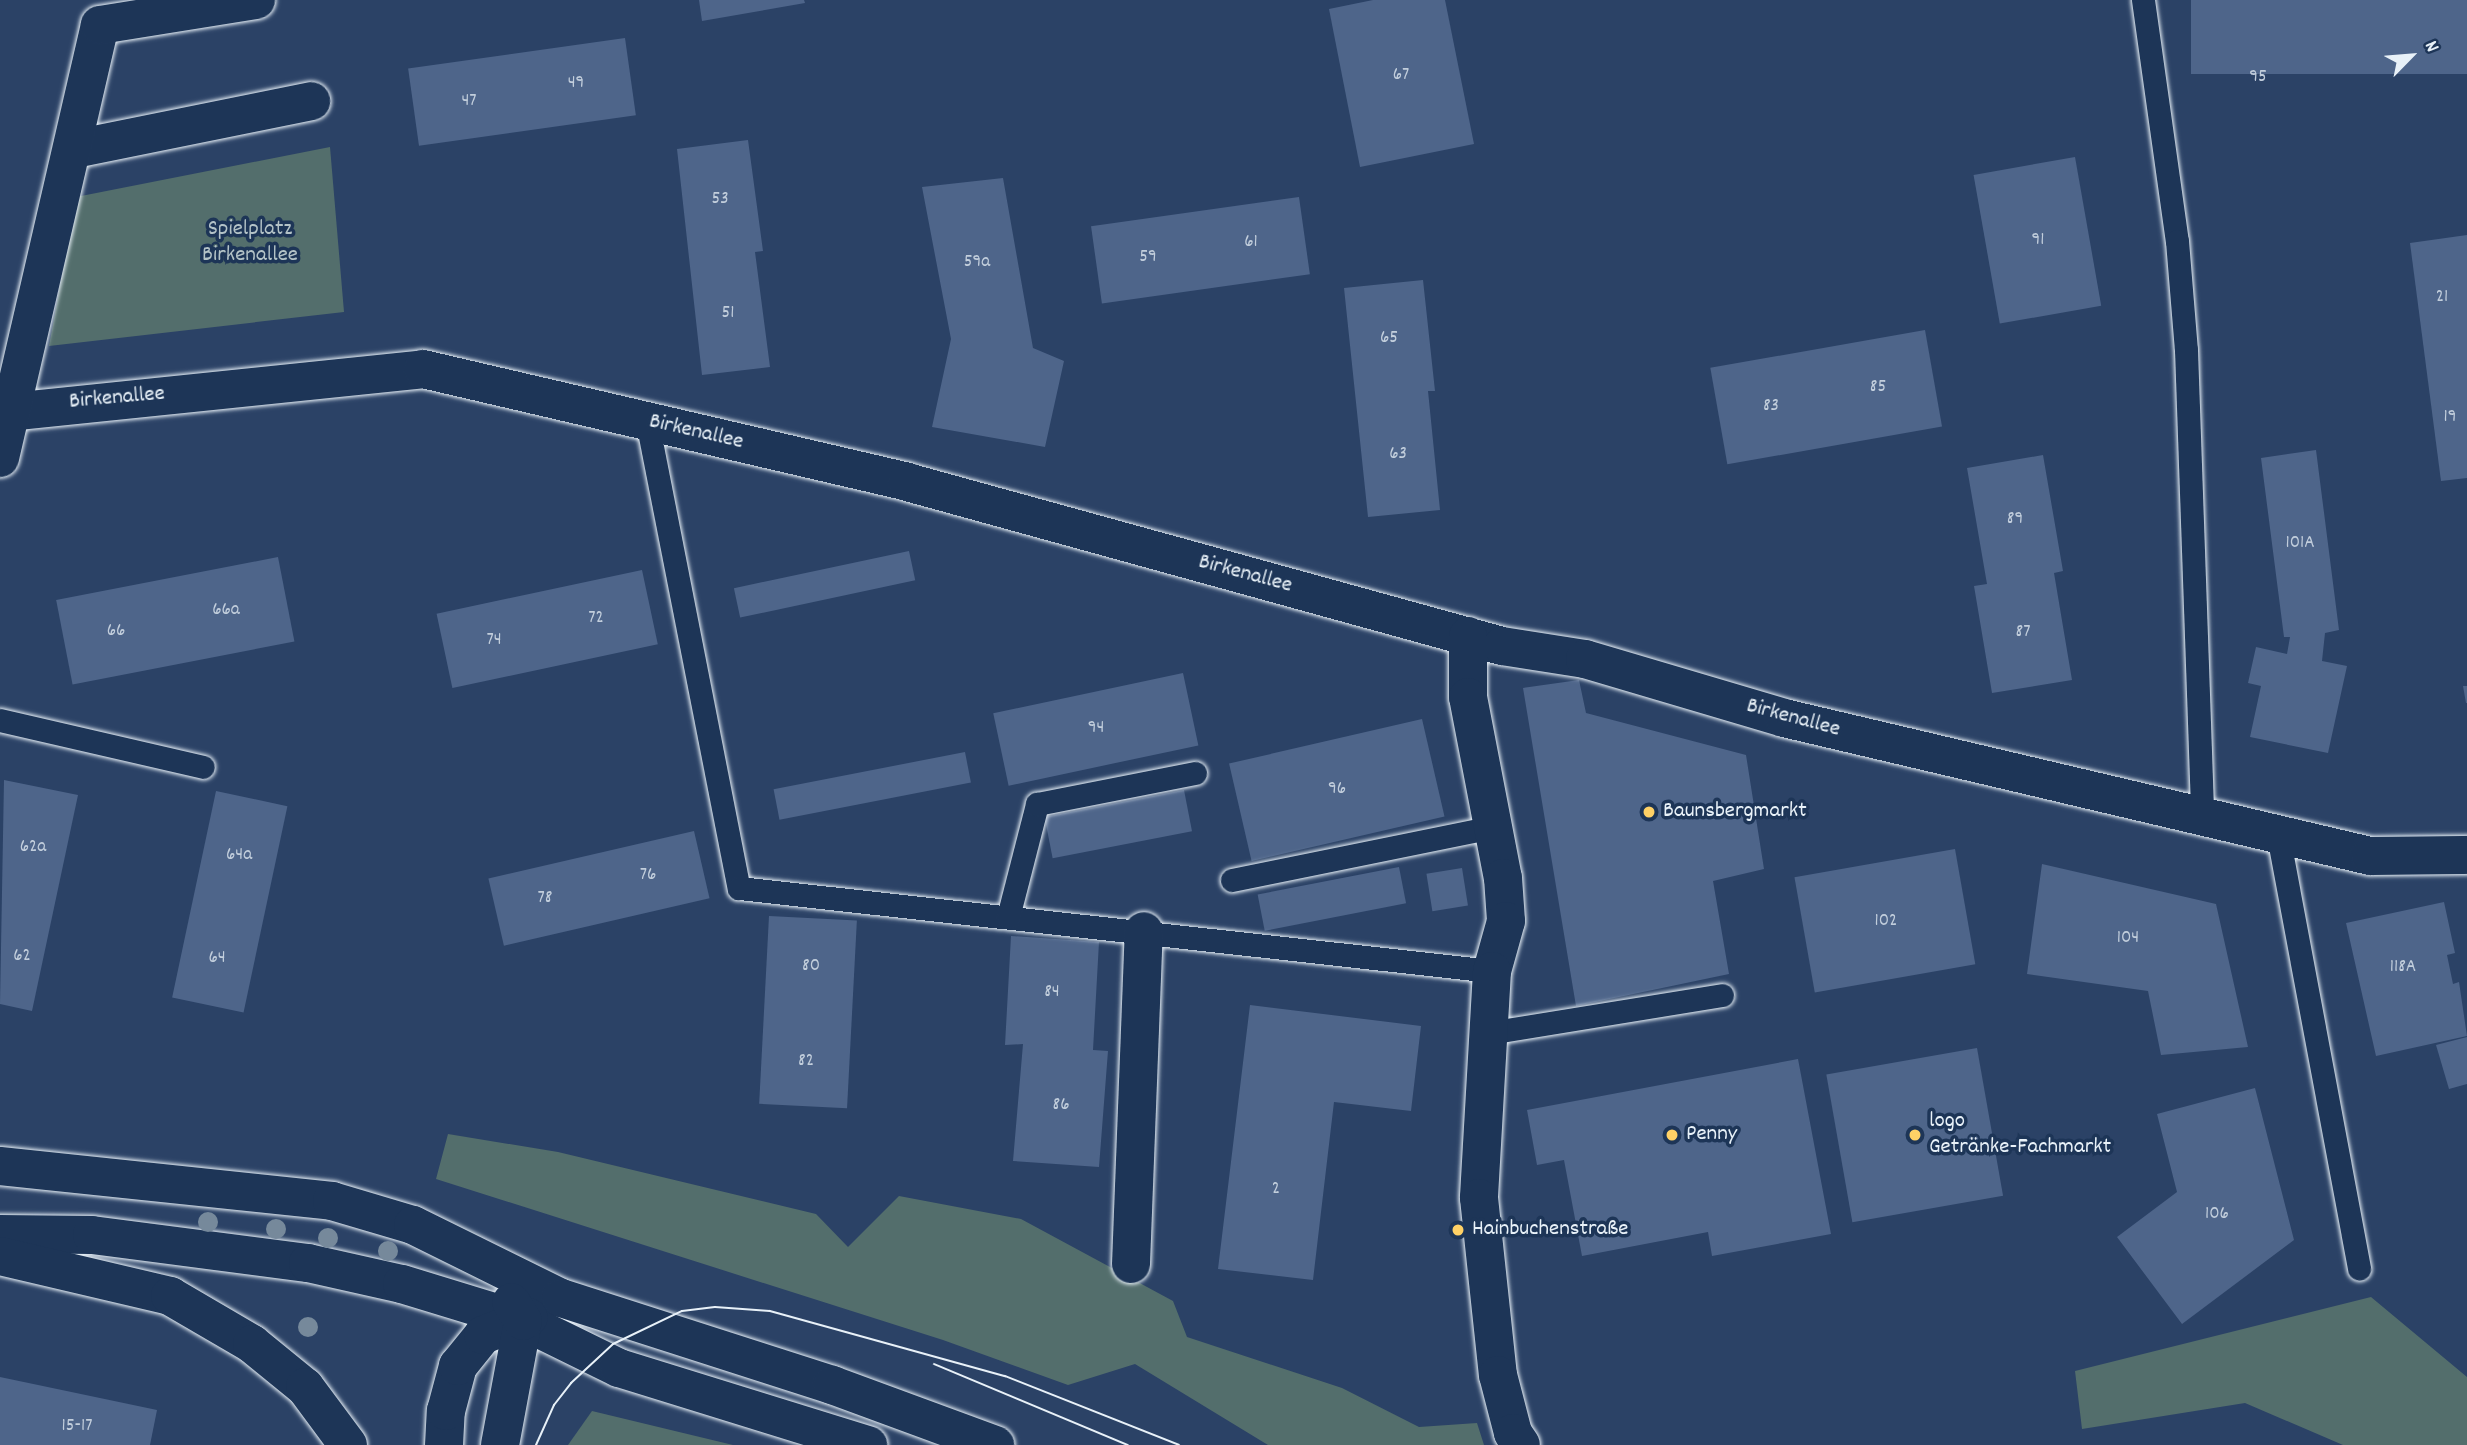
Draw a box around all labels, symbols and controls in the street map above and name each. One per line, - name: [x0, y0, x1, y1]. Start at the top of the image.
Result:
- north arrow: [2376, 21, 2446, 91]
- text: N: [2416, 37, 2445, 57]
- house number: 67: [1393, 65, 1409, 87]
- house number: 95: [2249, 67, 2267, 89]
- house number: 49: [568, 73, 584, 95]
- house number: 47: [461, 91, 477, 113]
- house number: 53: [711, 189, 729, 211]
- park label: Spielplatz Birkenallee: [202, 216, 298, 270]
- house number: 91: [2032, 230, 2044, 252]
- house number: 61: [1244, 232, 1258, 254]
- house number: 59: [1139, 247, 1157, 269]
- house number: 59a: [964, 252, 990, 274]
- house number: 21: [2436, 287, 2448, 309]
- house number: 51: [722, 303, 734, 325]
- house number: 65: [1380, 328, 1398, 350]
- house number: 85: [1870, 377, 1886, 399]
- street label: Birkenallee: [68, 381, 166, 417]
- house number: 83: [1763, 396, 1779, 418]
- house number: 19: [2444, 407, 2456, 429]
- street label: Birkenallee: [646, 409, 746, 457]
- house number: 63: [1389, 444, 1407, 466]
- house number: 89: [2007, 509, 2023, 531]
- house number: 101A: [2285, 533, 2315, 555]
- street label: Birkenallee: [1195, 549, 1295, 601]
- house number: 66a: [212, 600, 240, 622]
- house number: 72: [588, 608, 604, 630]
- house number: 66: [107, 621, 125, 643]
- house number: 87: [2016, 622, 2030, 644]
- house number: 74: [486, 630, 502, 652]
- street label: Birkenallee: [1743, 693, 1843, 745]
- house number: 94: [1088, 718, 1104, 740]
- house number: 96: [1328, 779, 1346, 801]
- place label: Baunsbergmarkt: [1663, 798, 1807, 826]
- marker: Baunsbergmarkt: [1641, 804, 1657, 820]
- house number: 62a: [20, 837, 46, 859]
- house number: 64a: [226, 845, 252, 867]
- house number: 76: [640, 865, 656, 887]
- house number: 78: [538, 888, 552, 910]
- house number: 102: [1875, 911, 1897, 933]
- house number: 104: [2117, 928, 2139, 950]
- house number: 62: [13, 946, 31, 968]
- house number: 64: [208, 948, 226, 970]
- house number: 80: [802, 956, 820, 978]
- house number: 118A: [2390, 957, 2416, 979]
- house number: 84: [1044, 982, 1060, 1004]
- house number: 82: [798, 1051, 814, 1073]
- house number: 86: [1053, 1095, 1069, 1117]
- place label: logo Getränke-Fachmarkt: [1929, 1108, 2111, 1162]
- place label: Penny: [1686, 1121, 1737, 1149]
- marker: Penny: [1664, 1127, 1680, 1143]
- marker: logo Getränke-Fachmarkt: [1907, 1127, 1923, 1143]
- house number: 2: [1272, 1179, 1280, 1201]
- house number: 106: [2205, 1204, 2229, 1226]
- place label: Hainbuchenstraße: [1472, 1216, 1628, 1244]
- marker: Hainbuchenstraße: [1450, 1222, 1466, 1238]
- house number: 15-17: [62, 1416, 92, 1438]

